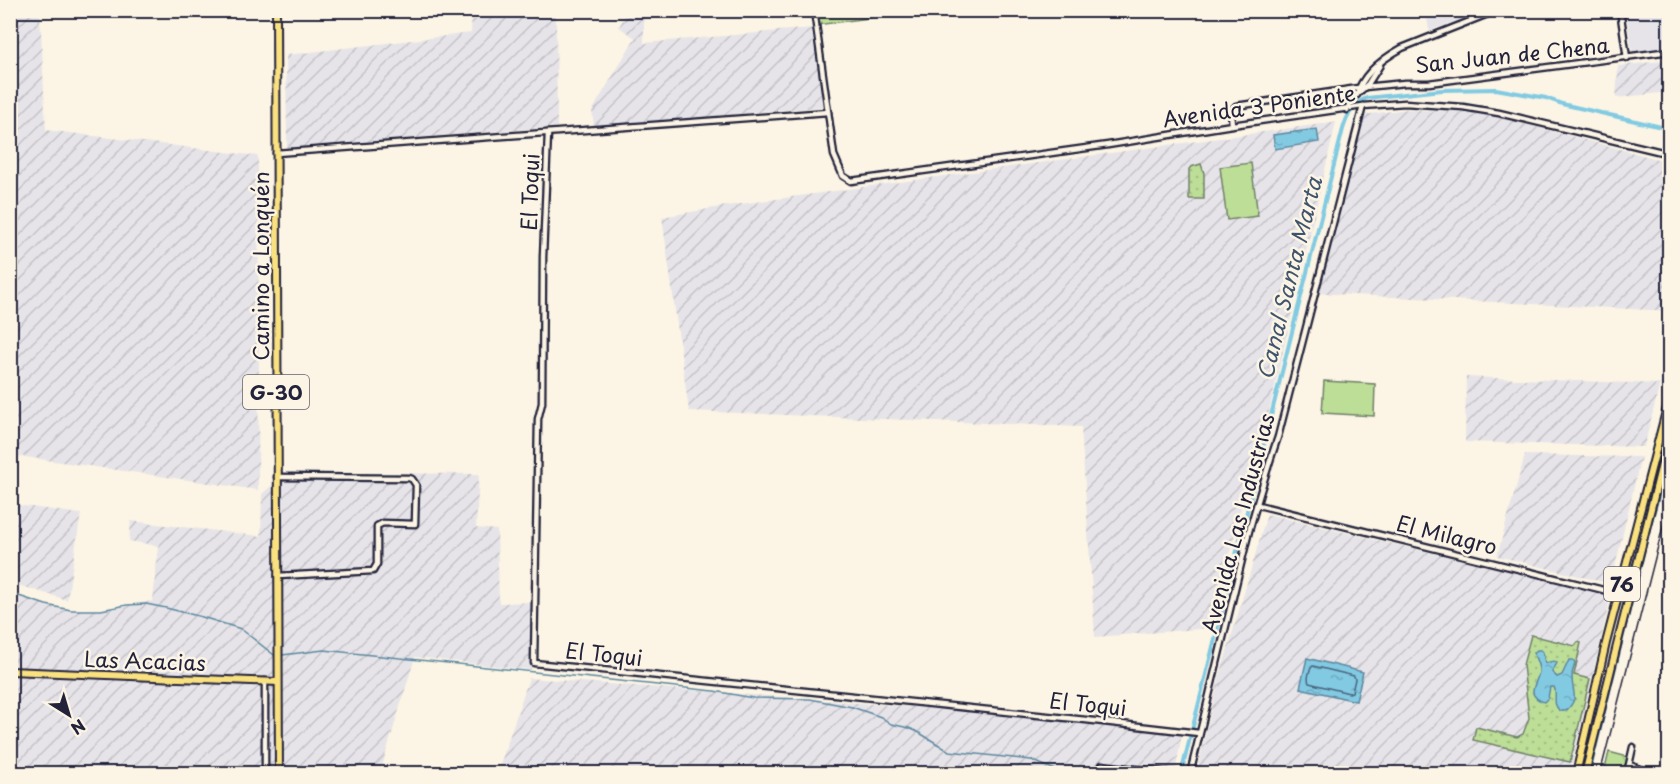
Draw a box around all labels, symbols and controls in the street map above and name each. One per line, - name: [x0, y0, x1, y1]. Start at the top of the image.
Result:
- street label: San Juan de Chena: [1413, 28, 1611, 80]
- street label: Avenida 3 Poniente: [1161, 76, 1357, 134]
- street label: El Toqui: [512, 153, 546, 231]
- street label: Camino a Lonquén: [244, 171, 276, 361]
- water label: Canal Santa Marta: [1247, 172, 1329, 383]
- road number: G-30: [243, 375, 309, 409]
- street label: Avenida Las Industrias: [1192, 409, 1282, 637]
- street label: El Milagro: [1393, 506, 1501, 562]
- road number: 76: [1604, 567, 1640, 601]
- street label: El Toqui: [564, 633, 644, 673]
- street label: Las Acacias: [84, 642, 206, 678]
- street label: El Toqui: [1048, 683, 1128, 723]
- north arrow: [39, 685, 99, 745]
- text: N: [66, 714, 91, 741]

